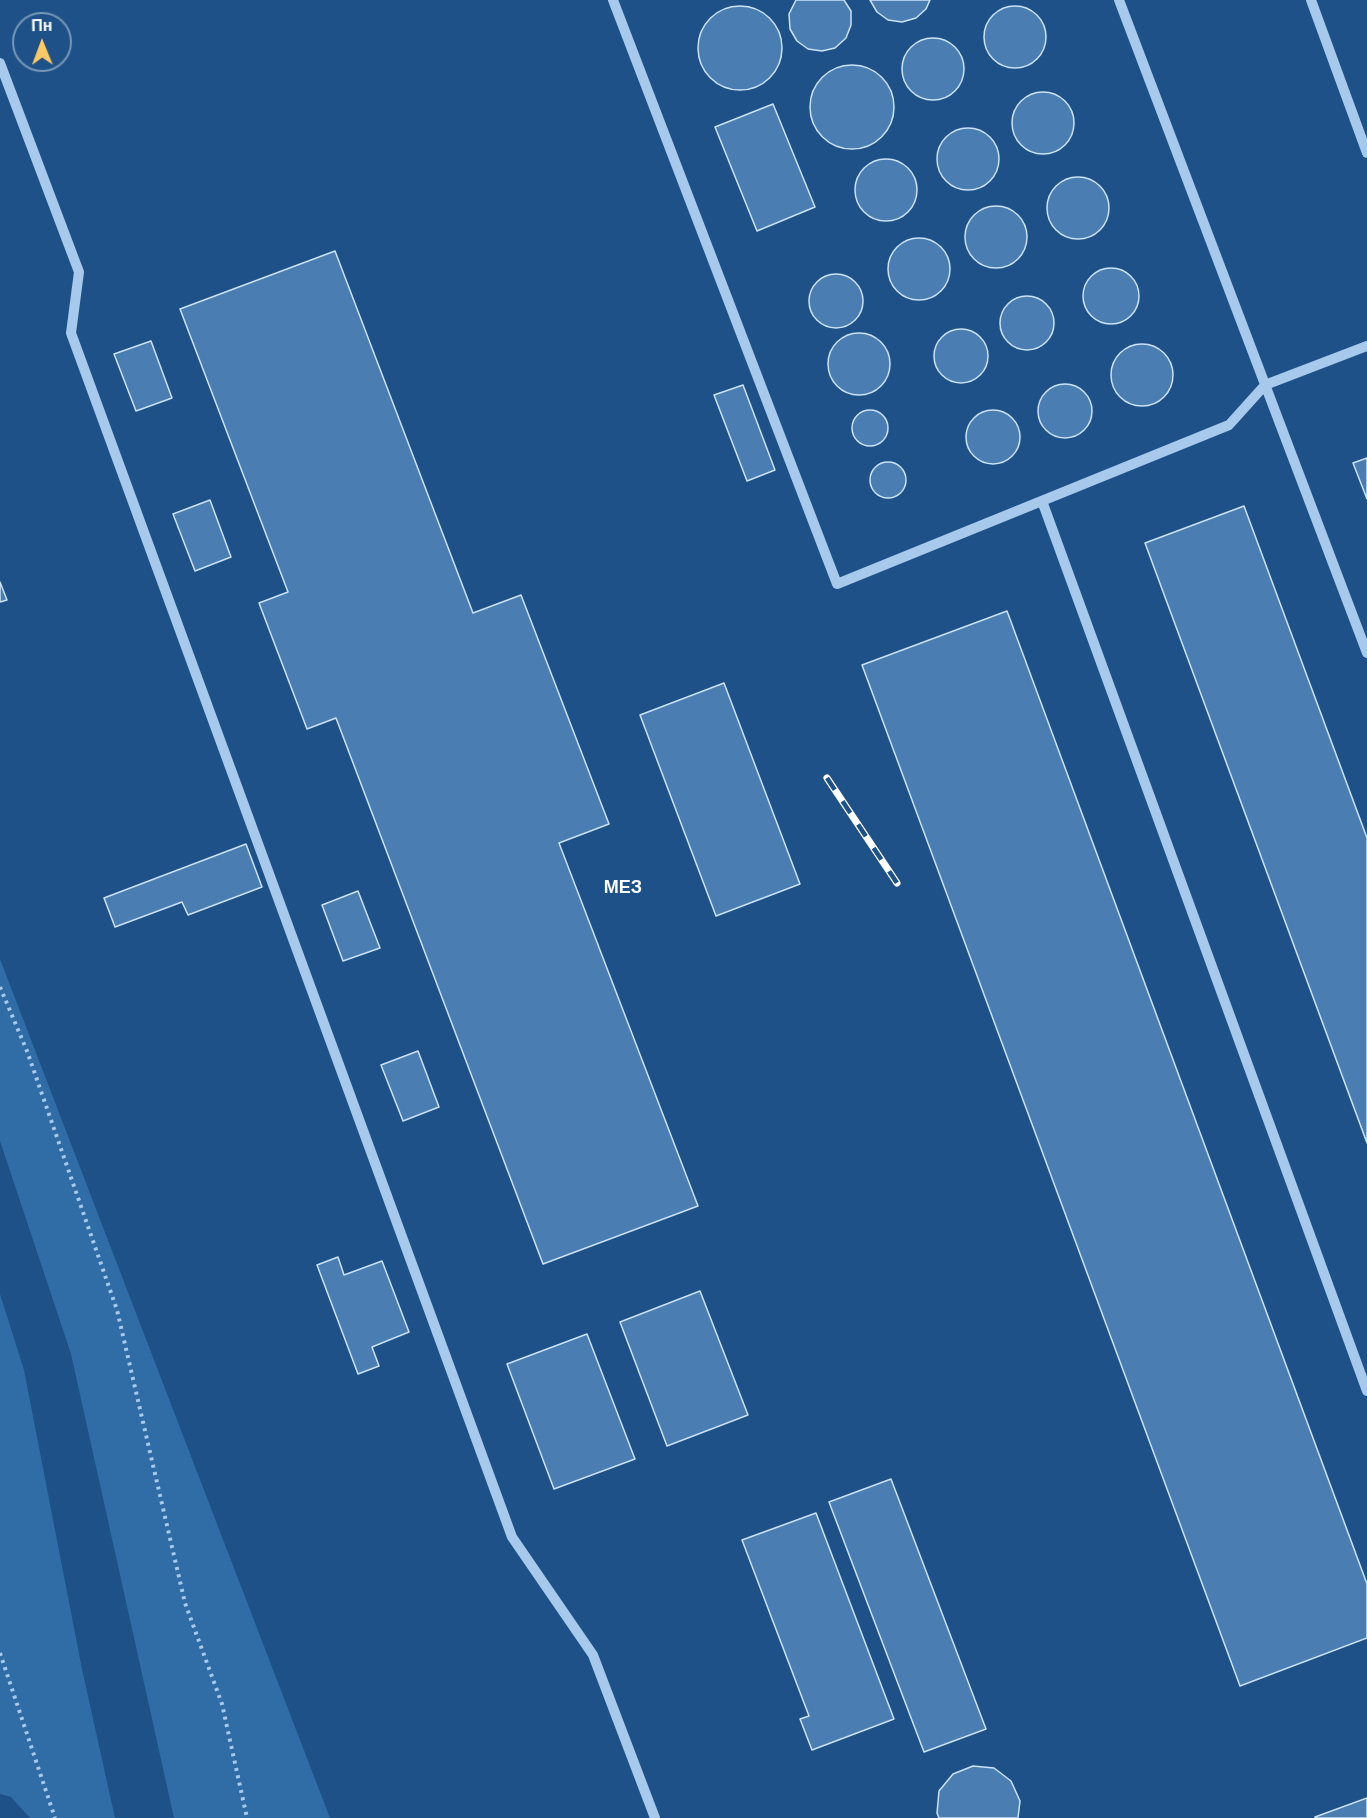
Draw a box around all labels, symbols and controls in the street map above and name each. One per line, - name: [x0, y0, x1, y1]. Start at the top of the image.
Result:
- north arrow: [12, 12, 72, 72]
- text: Пн: [31, 17, 52, 34]
- district label: МЕЗ: [604, 877, 642, 899]

